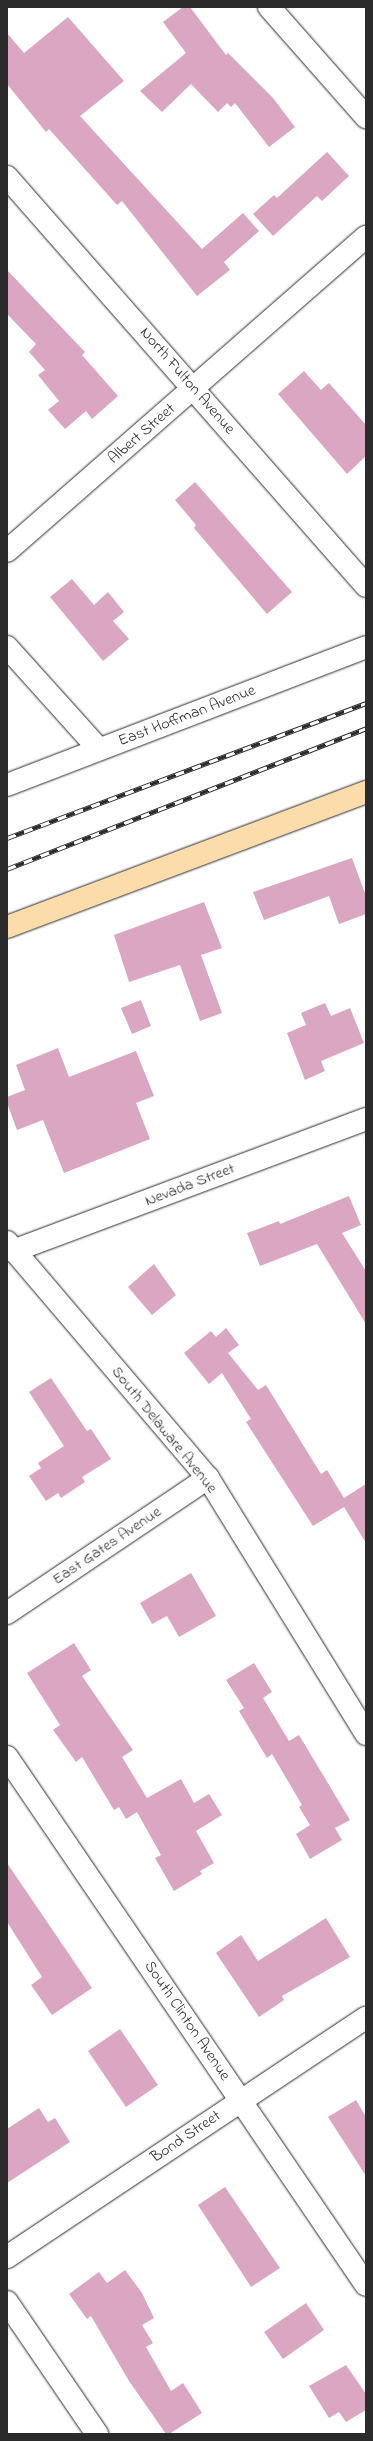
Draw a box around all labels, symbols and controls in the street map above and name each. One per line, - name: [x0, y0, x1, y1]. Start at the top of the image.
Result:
- street label: North Fulton Avenue: [135, 324, 239, 438]
- street label: Albert Street: [104, 400, 180, 468]
- street label: East Hoffman Avenue: [116, 681, 258, 751]
- street label: Nevada Street: [142, 1159, 238, 1211]
- street label: South Delaware Avenue: [107, 1363, 221, 1497]
- street label: East Gates Avenue: [49, 1503, 165, 1589]
- street label: South Clinton Avenue: [140, 1957, 234, 2085]
- street label: Bond Street: [147, 2107, 225, 2167]

